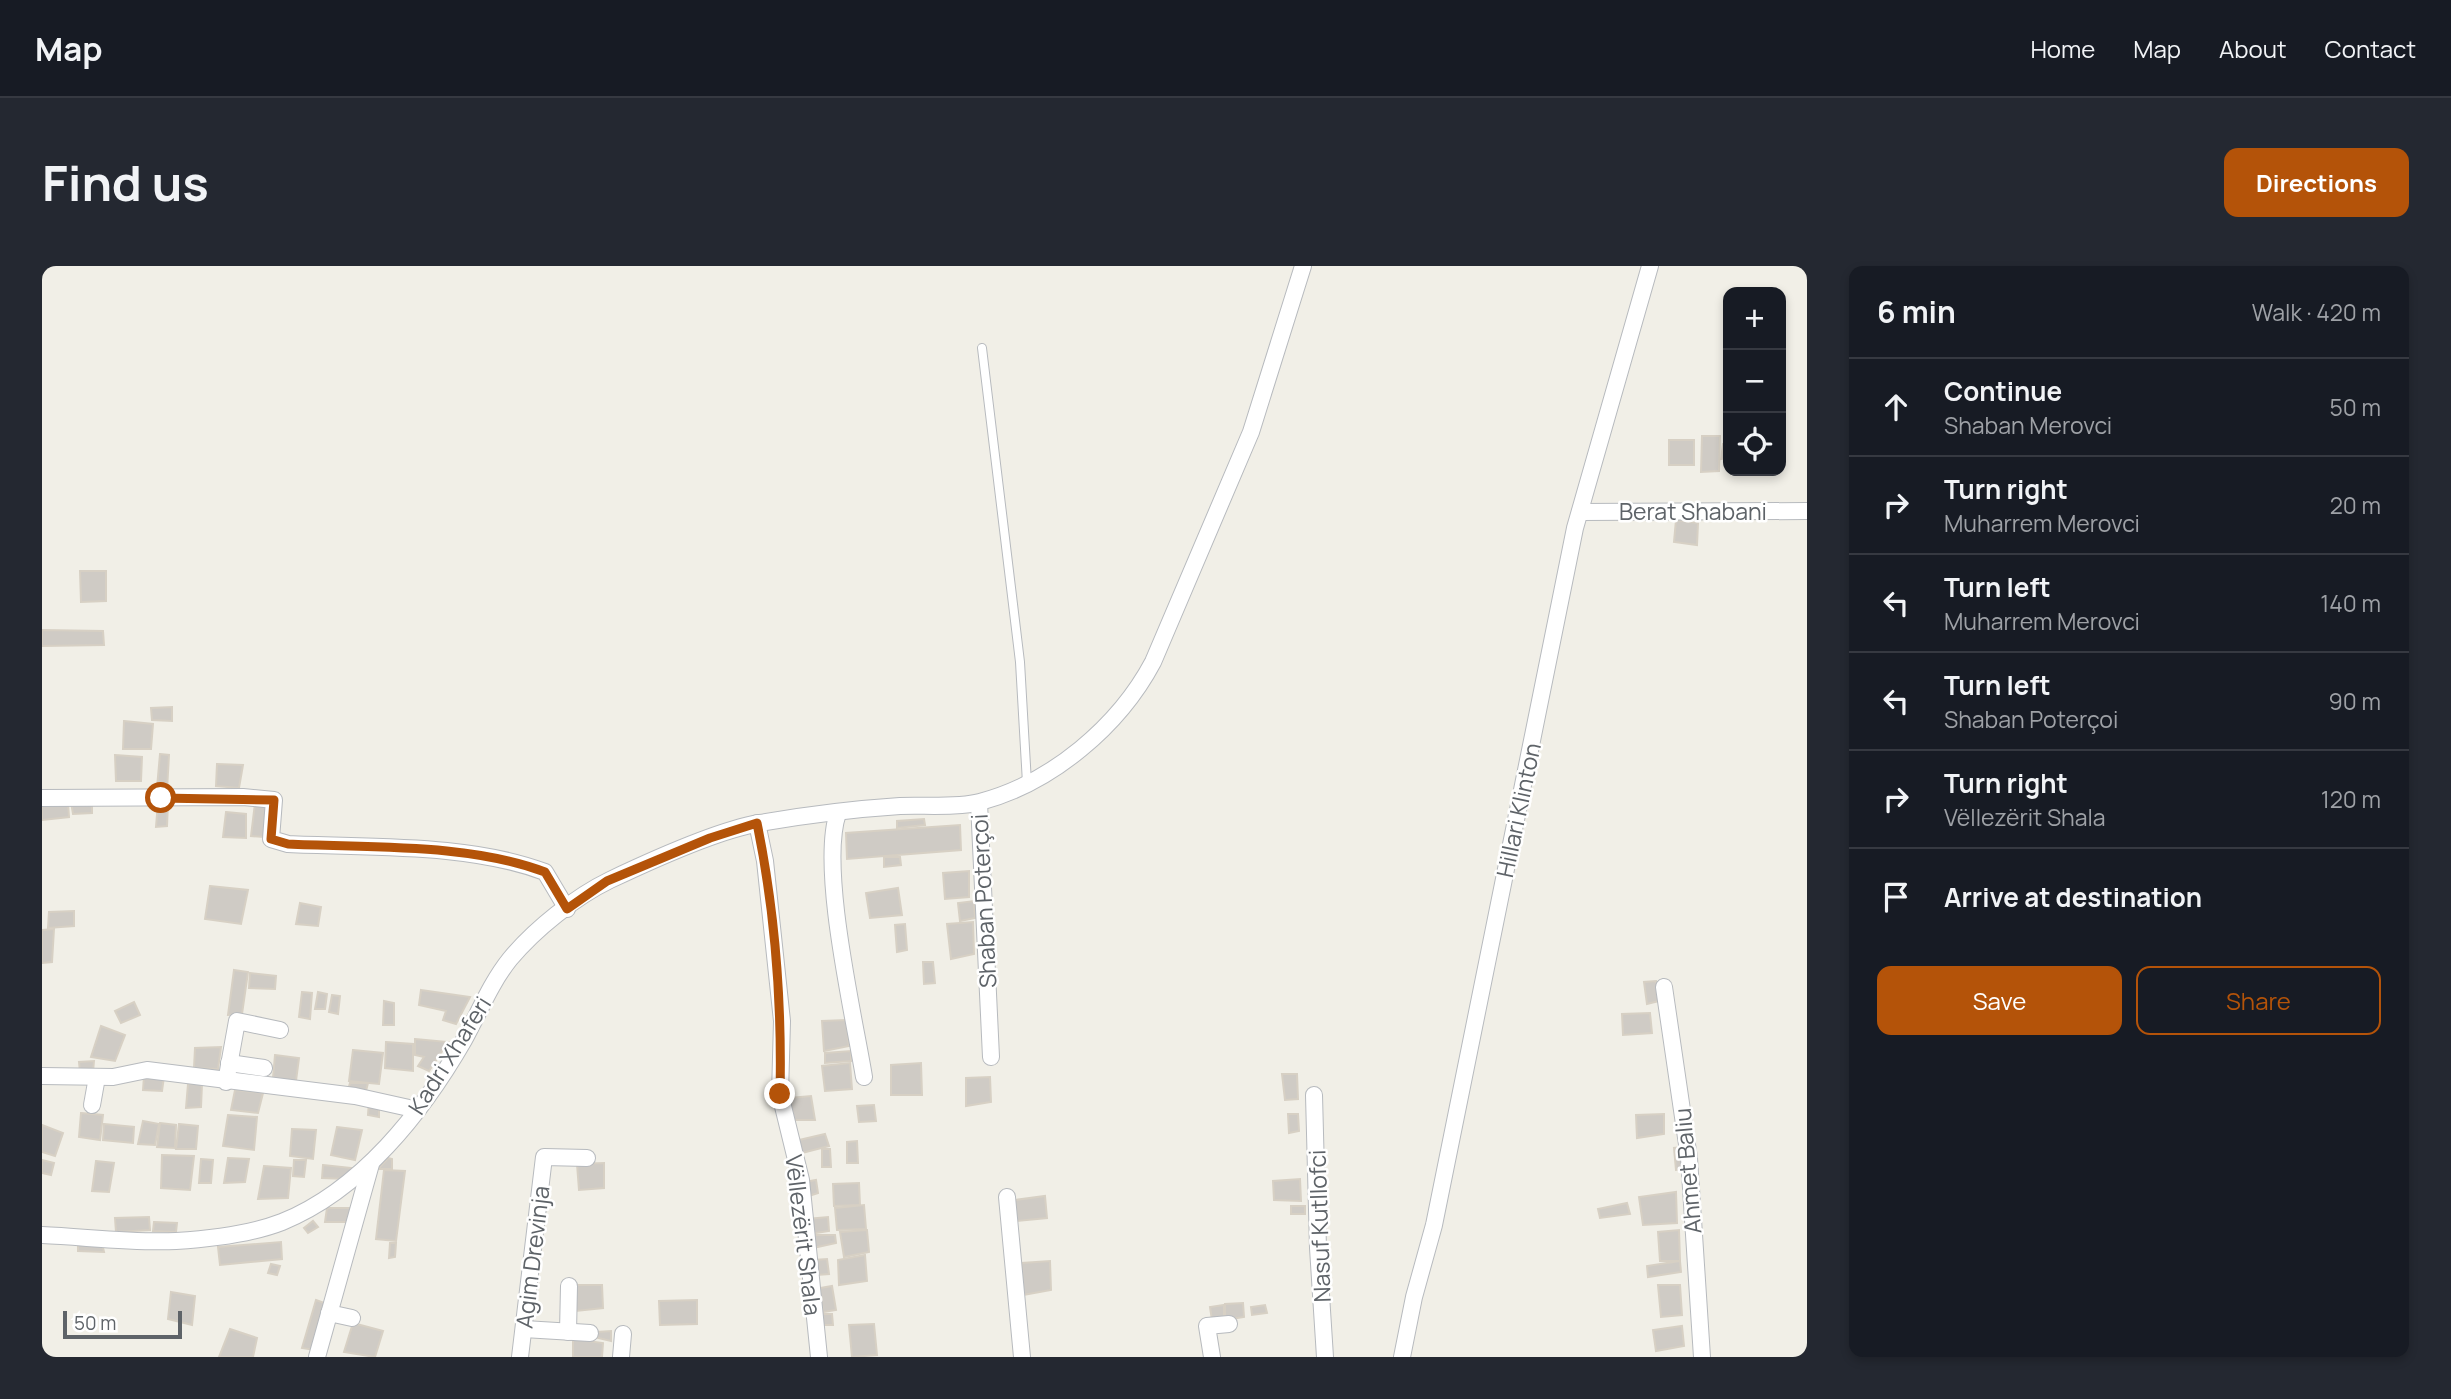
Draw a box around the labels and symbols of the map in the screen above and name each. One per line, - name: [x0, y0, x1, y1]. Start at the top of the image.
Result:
- street label: Berat Shabani: [1619, 495, 1767, 527]
- street label: Hillari Klinton: [1488, 740, 1548, 880]
- route start: [145, 782, 176, 813]
- street label: Shaban Poterçoi: [962, 813, 1004, 989]
- street label: Kadri Xhaferi: [400, 990, 498, 1120]
- route end: [764, 1078, 795, 1109]
- street label: Ahmet Baliu: [1666, 1107, 1708, 1235]
- street label: Nasuf Kutllofci: [1300, 1149, 1338, 1303]
- street label: Vëllezërit Shala: [778, 1153, 830, 1317]
- street label: Agim Drevinja: [507, 1184, 557, 1330]
- scale bar: [63, 1308, 182, 1340]

